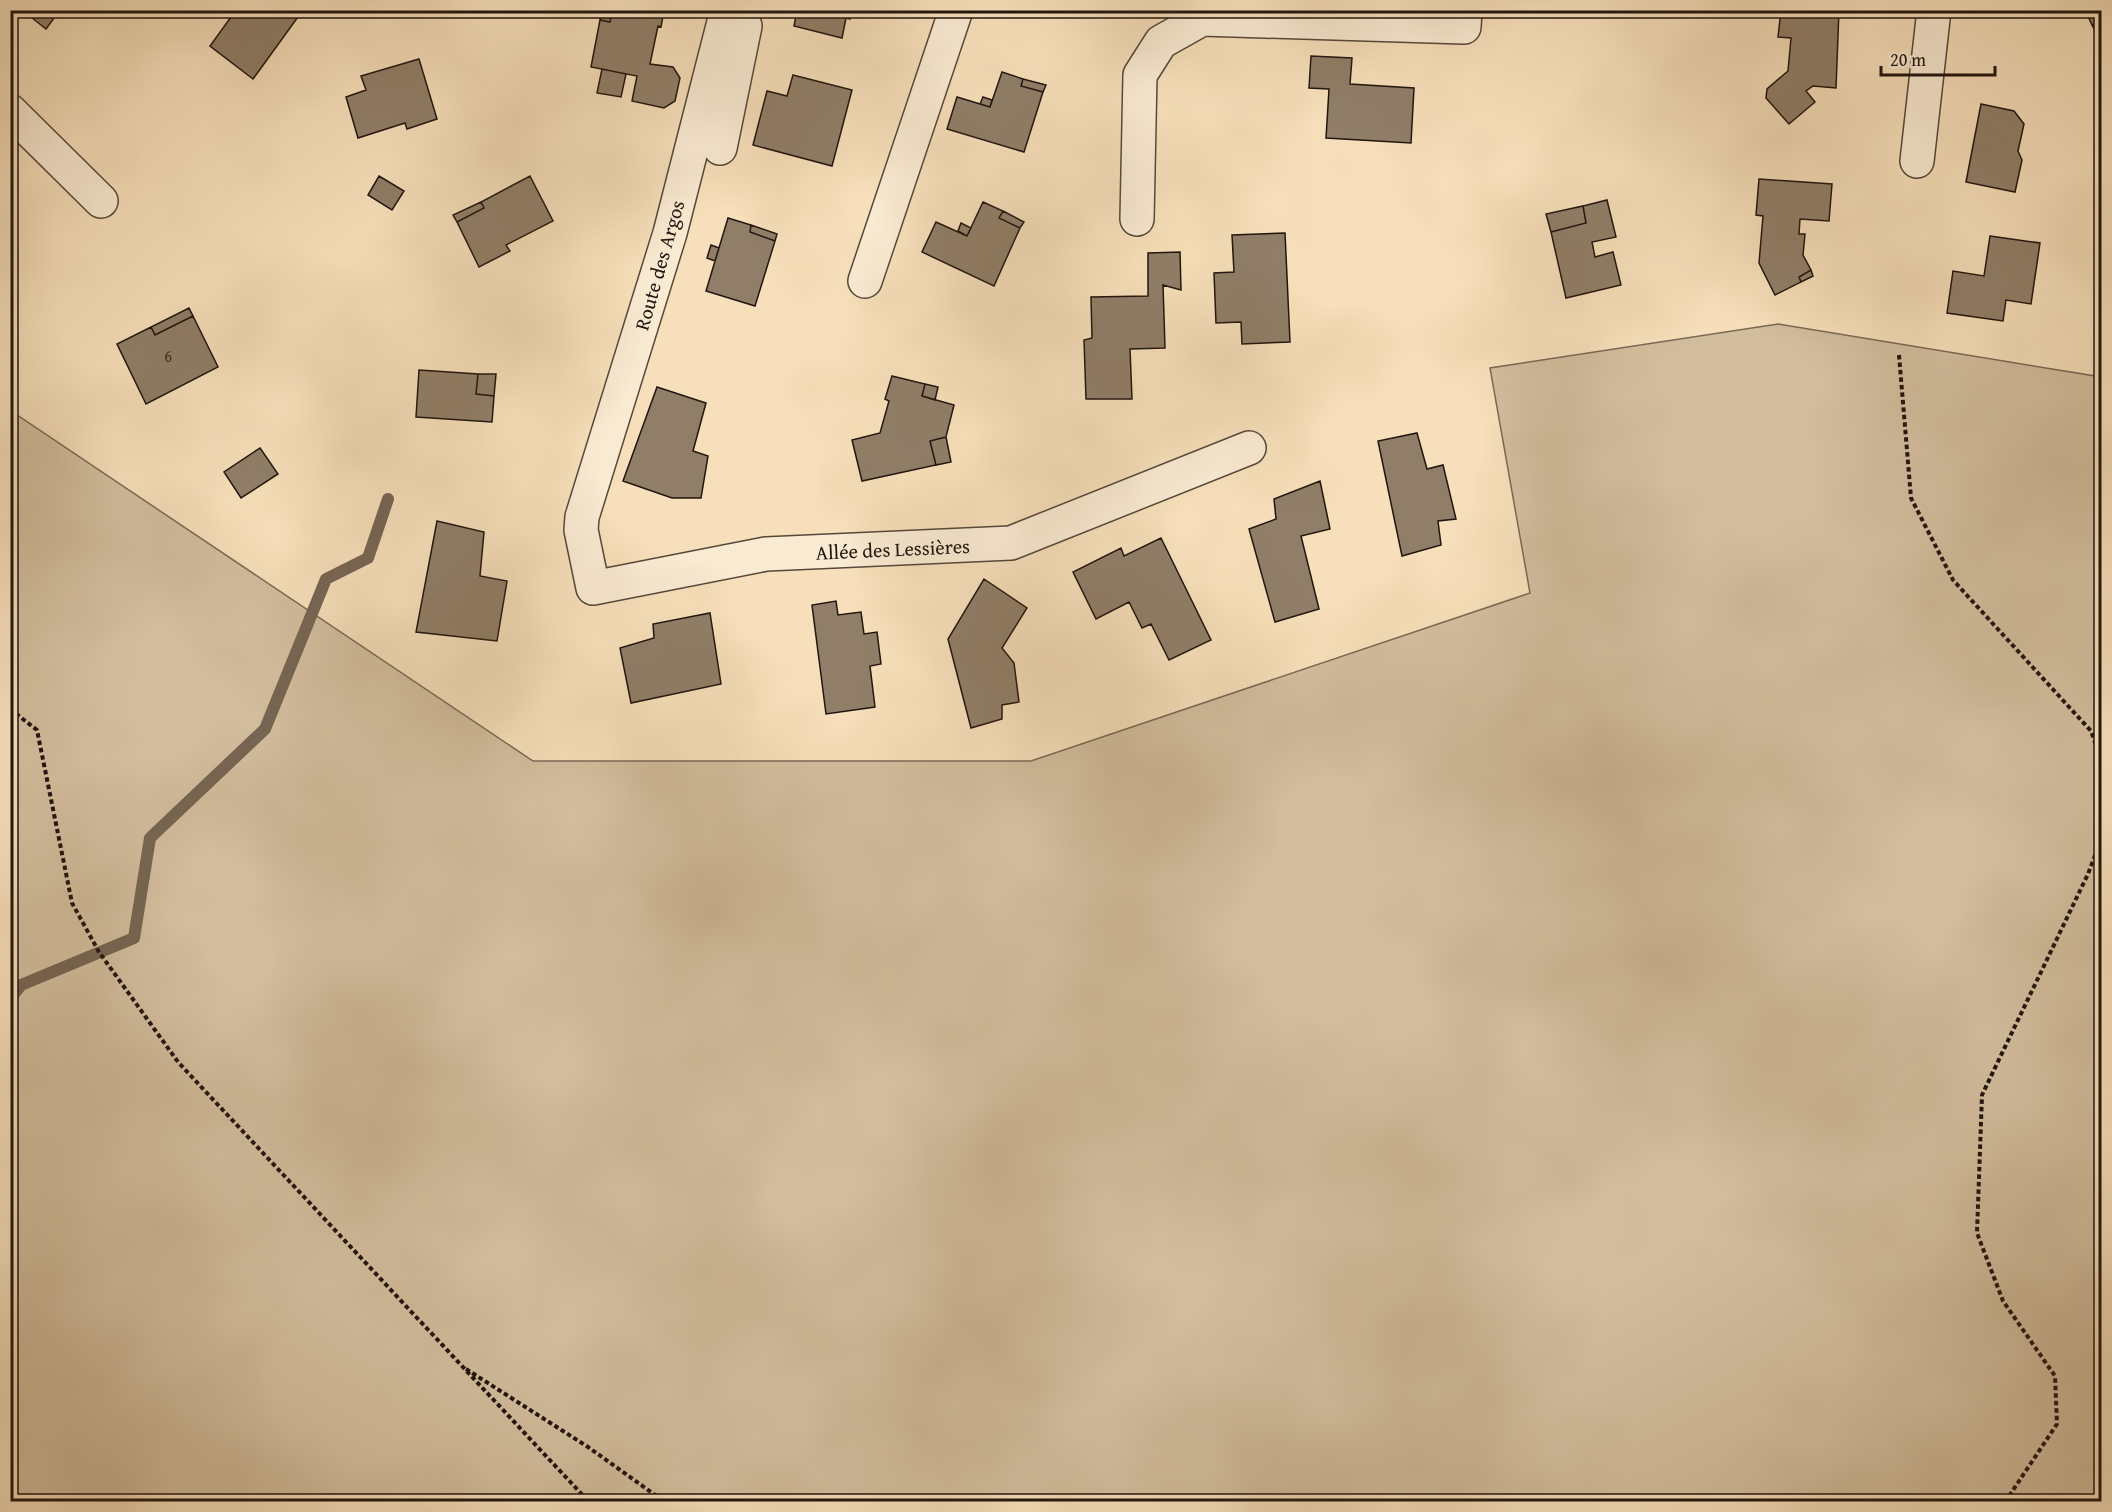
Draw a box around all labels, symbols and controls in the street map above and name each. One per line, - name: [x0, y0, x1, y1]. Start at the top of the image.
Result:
- scale bar: [1881, 39, 1995, 77]
- text: 20 m: [1890, 46, 1926, 73]
- street label: Route des Argos: [627, 196, 691, 334]
- house number: 6: [164, 344, 172, 368]
- street label: Allée des Lessières: [815, 530, 971, 566]

